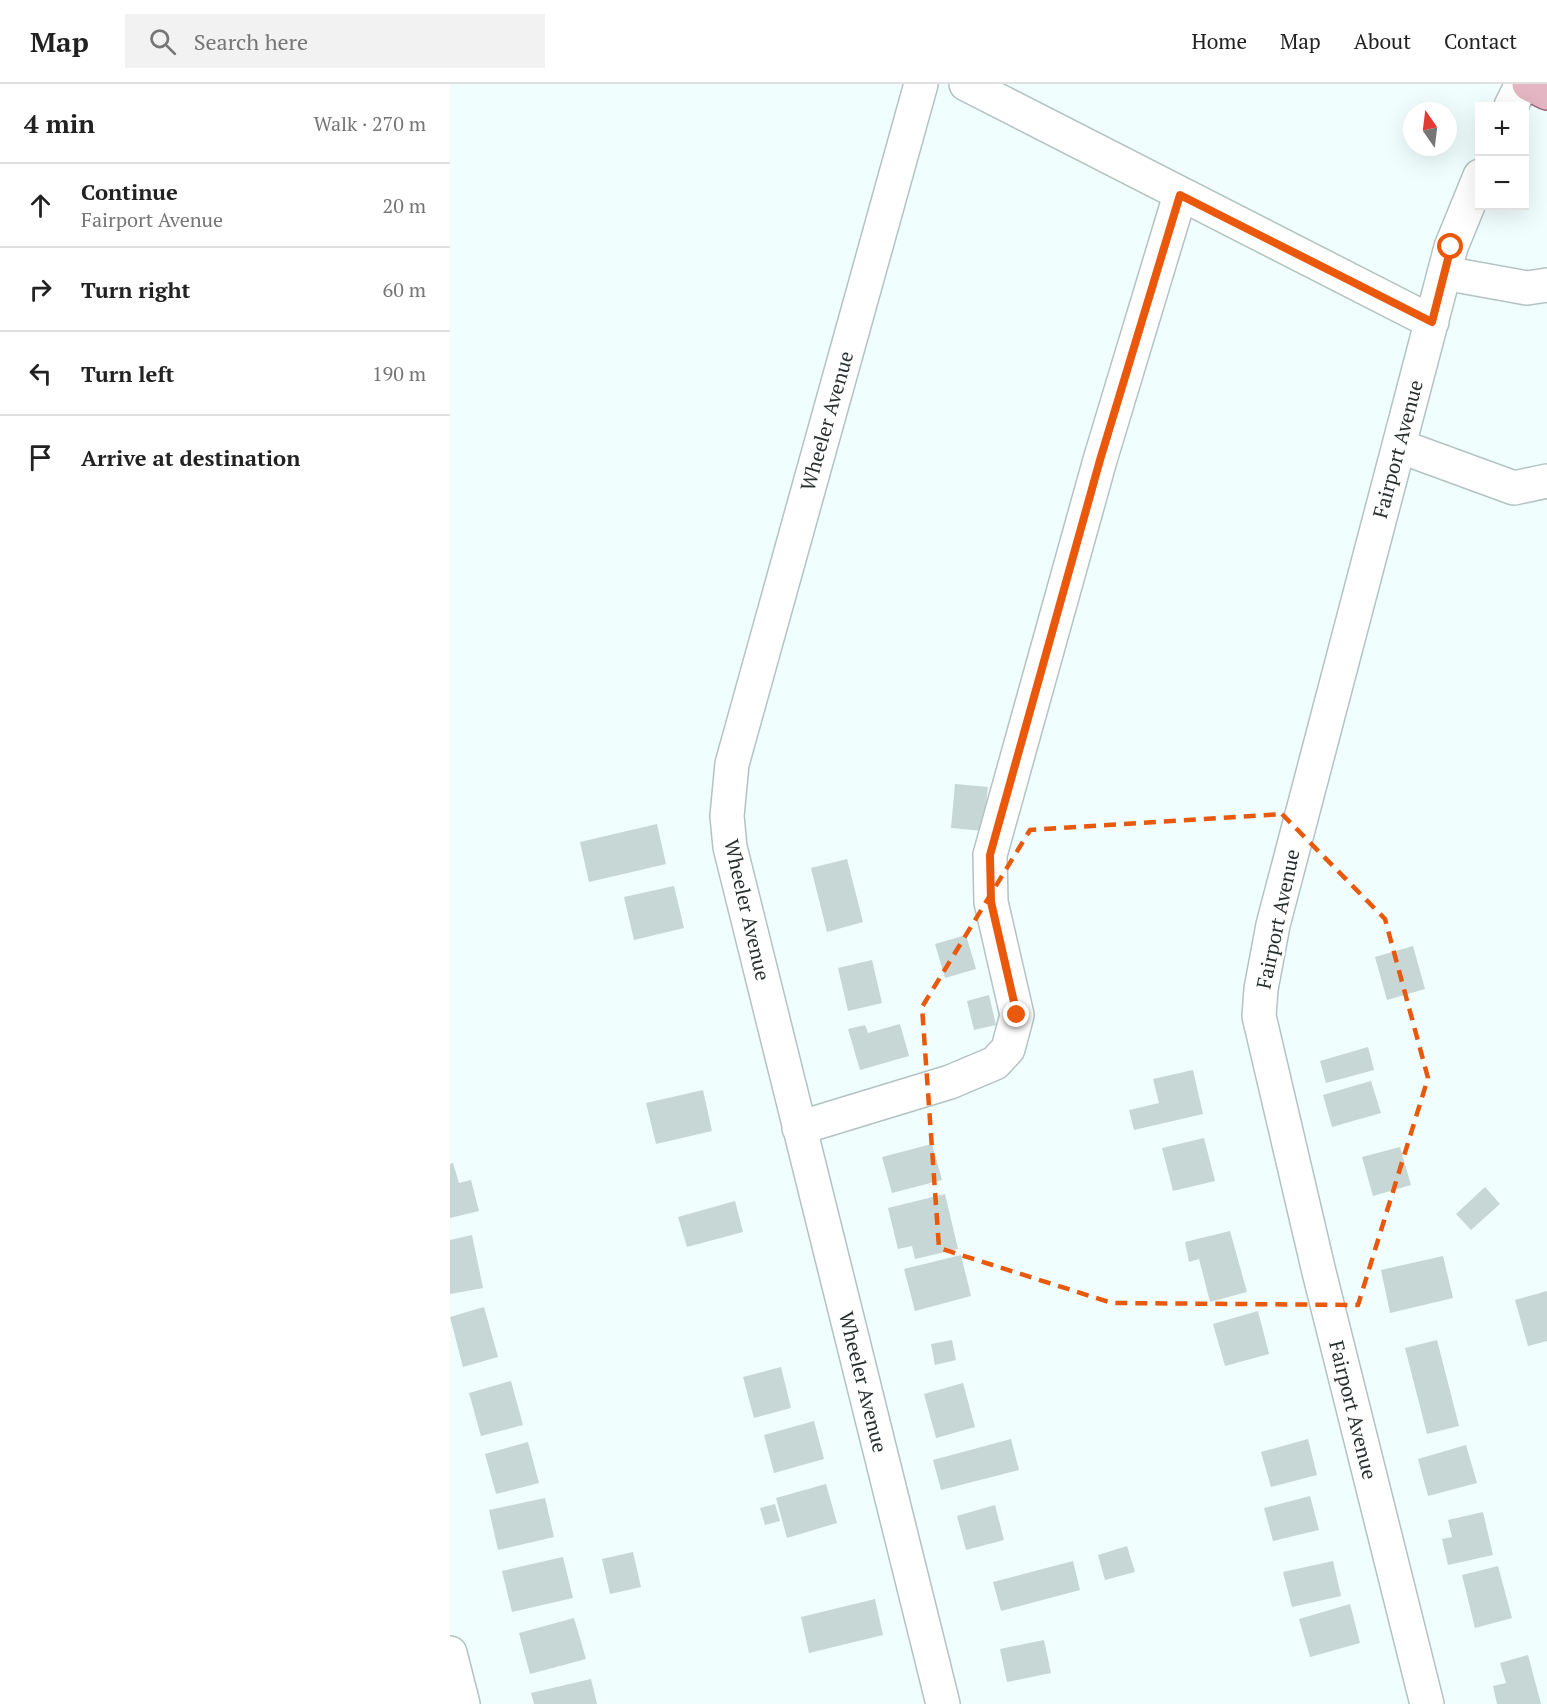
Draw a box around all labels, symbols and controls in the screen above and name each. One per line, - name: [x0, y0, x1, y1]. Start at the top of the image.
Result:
- search box: [125, 14, 545, 68]
- text: Map: [30, 23, 89, 60]
- icon: search: [146, 25, 179, 58]
- text: Search here: [194, 27, 308, 56]
- text: Home: [1191, 27, 1247, 55]
- text: Map: [1280, 27, 1321, 55]
- text: About: [1354, 27, 1411, 55]
- text: Contact: [1444, 27, 1517, 55]
- north arrow: [1403, 102, 1457, 156]
- map controls: [1475, 102, 1529, 210]
- button: +: [1475, 102, 1529, 156]
- text: 4 min: [24, 106, 95, 140]
- text: Walk · 270 m: [314, 110, 426, 137]
- button: −: [1475, 156, 1529, 210]
- text: Continue: [81, 177, 178, 206]
- icon: ahead: [24, 189, 57, 222]
- text: 20 m: [383, 192, 426, 219]
- text: Fairport Avenue: [81, 206, 223, 233]
- route start: [1437, 233, 1463, 259]
- icon: right: [24, 273, 57, 306]
- text: Turn right: [81, 275, 190, 304]
- text: 60 m: [383, 276, 426, 303]
- street label: Wheeler Avenue: [794, 348, 859, 494]
- icon: left: [24, 357, 57, 390]
- text: Turn left: [81, 359, 174, 388]
- text: 190 m: [372, 360, 426, 387]
- street label: Fairport Avenue: [1366, 377, 1429, 521]
- icon: arrive: [24, 441, 57, 474]
- text: Arrive at destination: [81, 443, 300, 472]
- street label: Wheeler Avenue: [718, 837, 777, 983]
- street label: Fairport Avenue: [1250, 847, 1305, 991]
- route end: [1003, 1001, 1029, 1027]
- street label: Wheeler Avenue: [833, 1309, 894, 1455]
- street label: Fairport Avenue: [1323, 1338, 1384, 1482]

